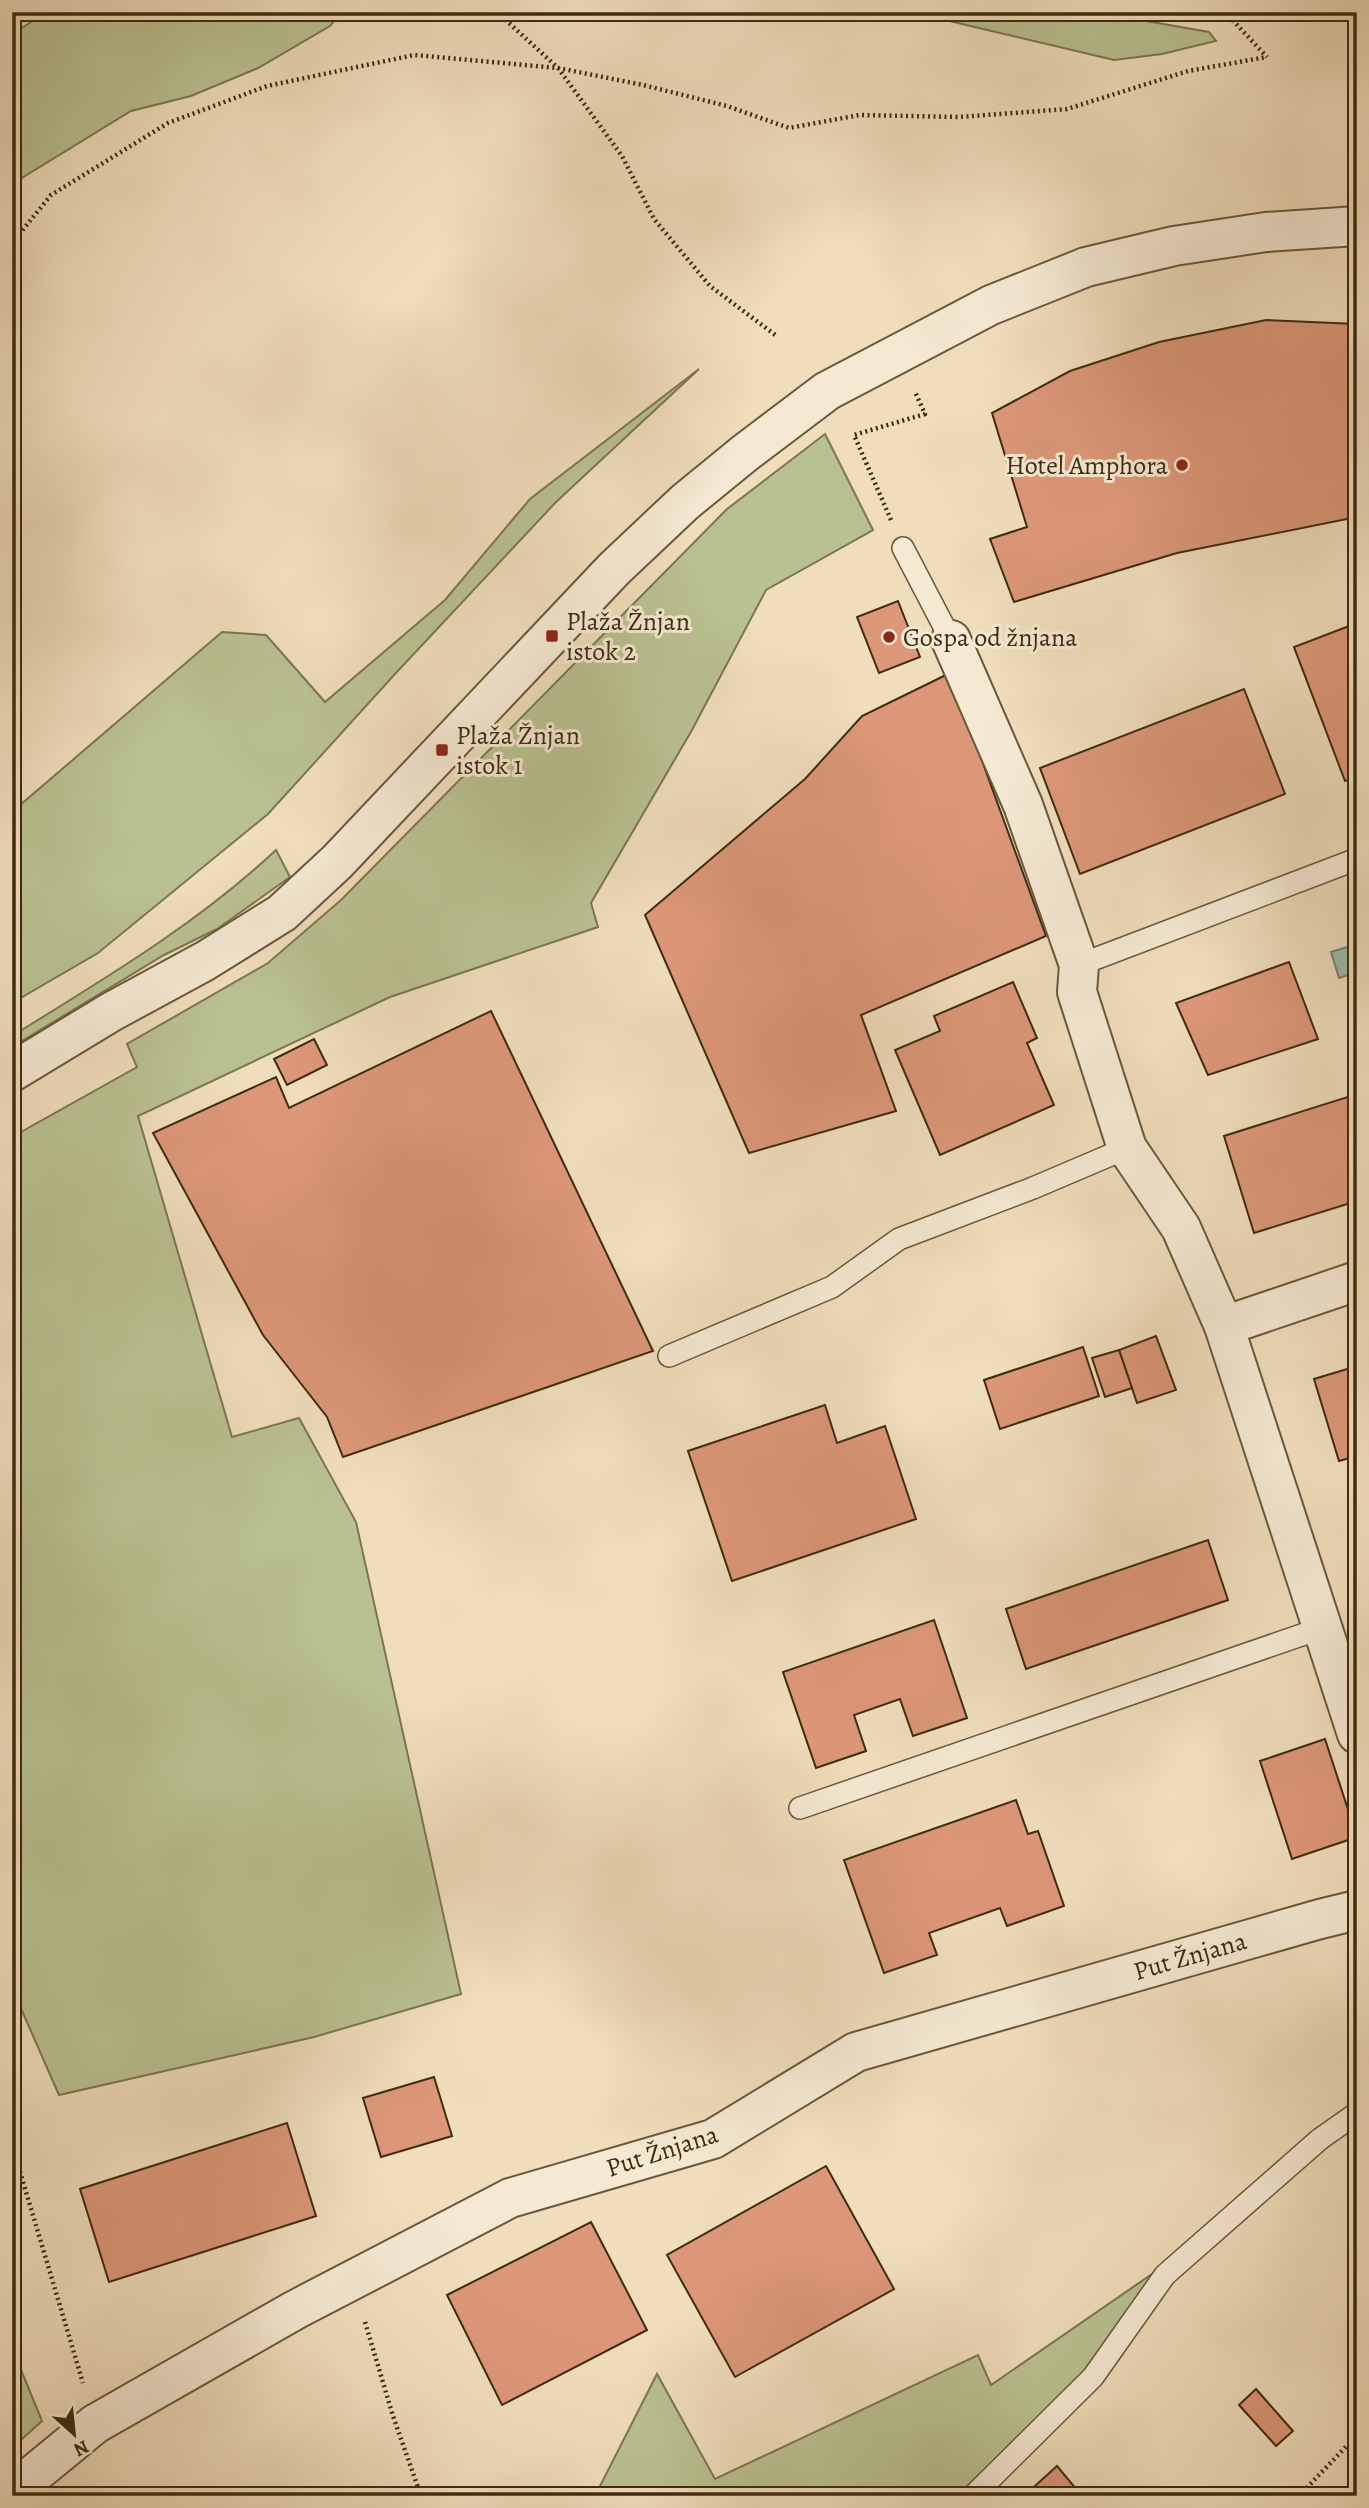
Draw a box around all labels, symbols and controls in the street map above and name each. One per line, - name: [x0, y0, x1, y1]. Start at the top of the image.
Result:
- place label: Hotel Amphora: [1006, 448, 1168, 483]
- marker: Hotel Amphora: [1174, 457, 1190, 473]
- place label: Plaža Žnjan istok 2: [566, 604, 690, 669]
- place label: Gospa od žnjana: [903, 620, 1077, 655]
- marker: Plaža Žnjan istok 2: [544, 628, 560, 644]
- marker: Gospa od žnjana: [881, 629, 897, 645]
- place label: Plaža Žnjan istok 1: [456, 718, 580, 783]
- marker: Plaža Žnjan istok 1: [434, 742, 450, 758]
- street label: Put Žnjana: [1129, 1923, 1251, 1989]
- street label: Put Žnjana: [601, 2116, 723, 2186]
- north arrow: [38, 2400, 108, 2470]
- text: N: [69, 2434, 93, 2463]

